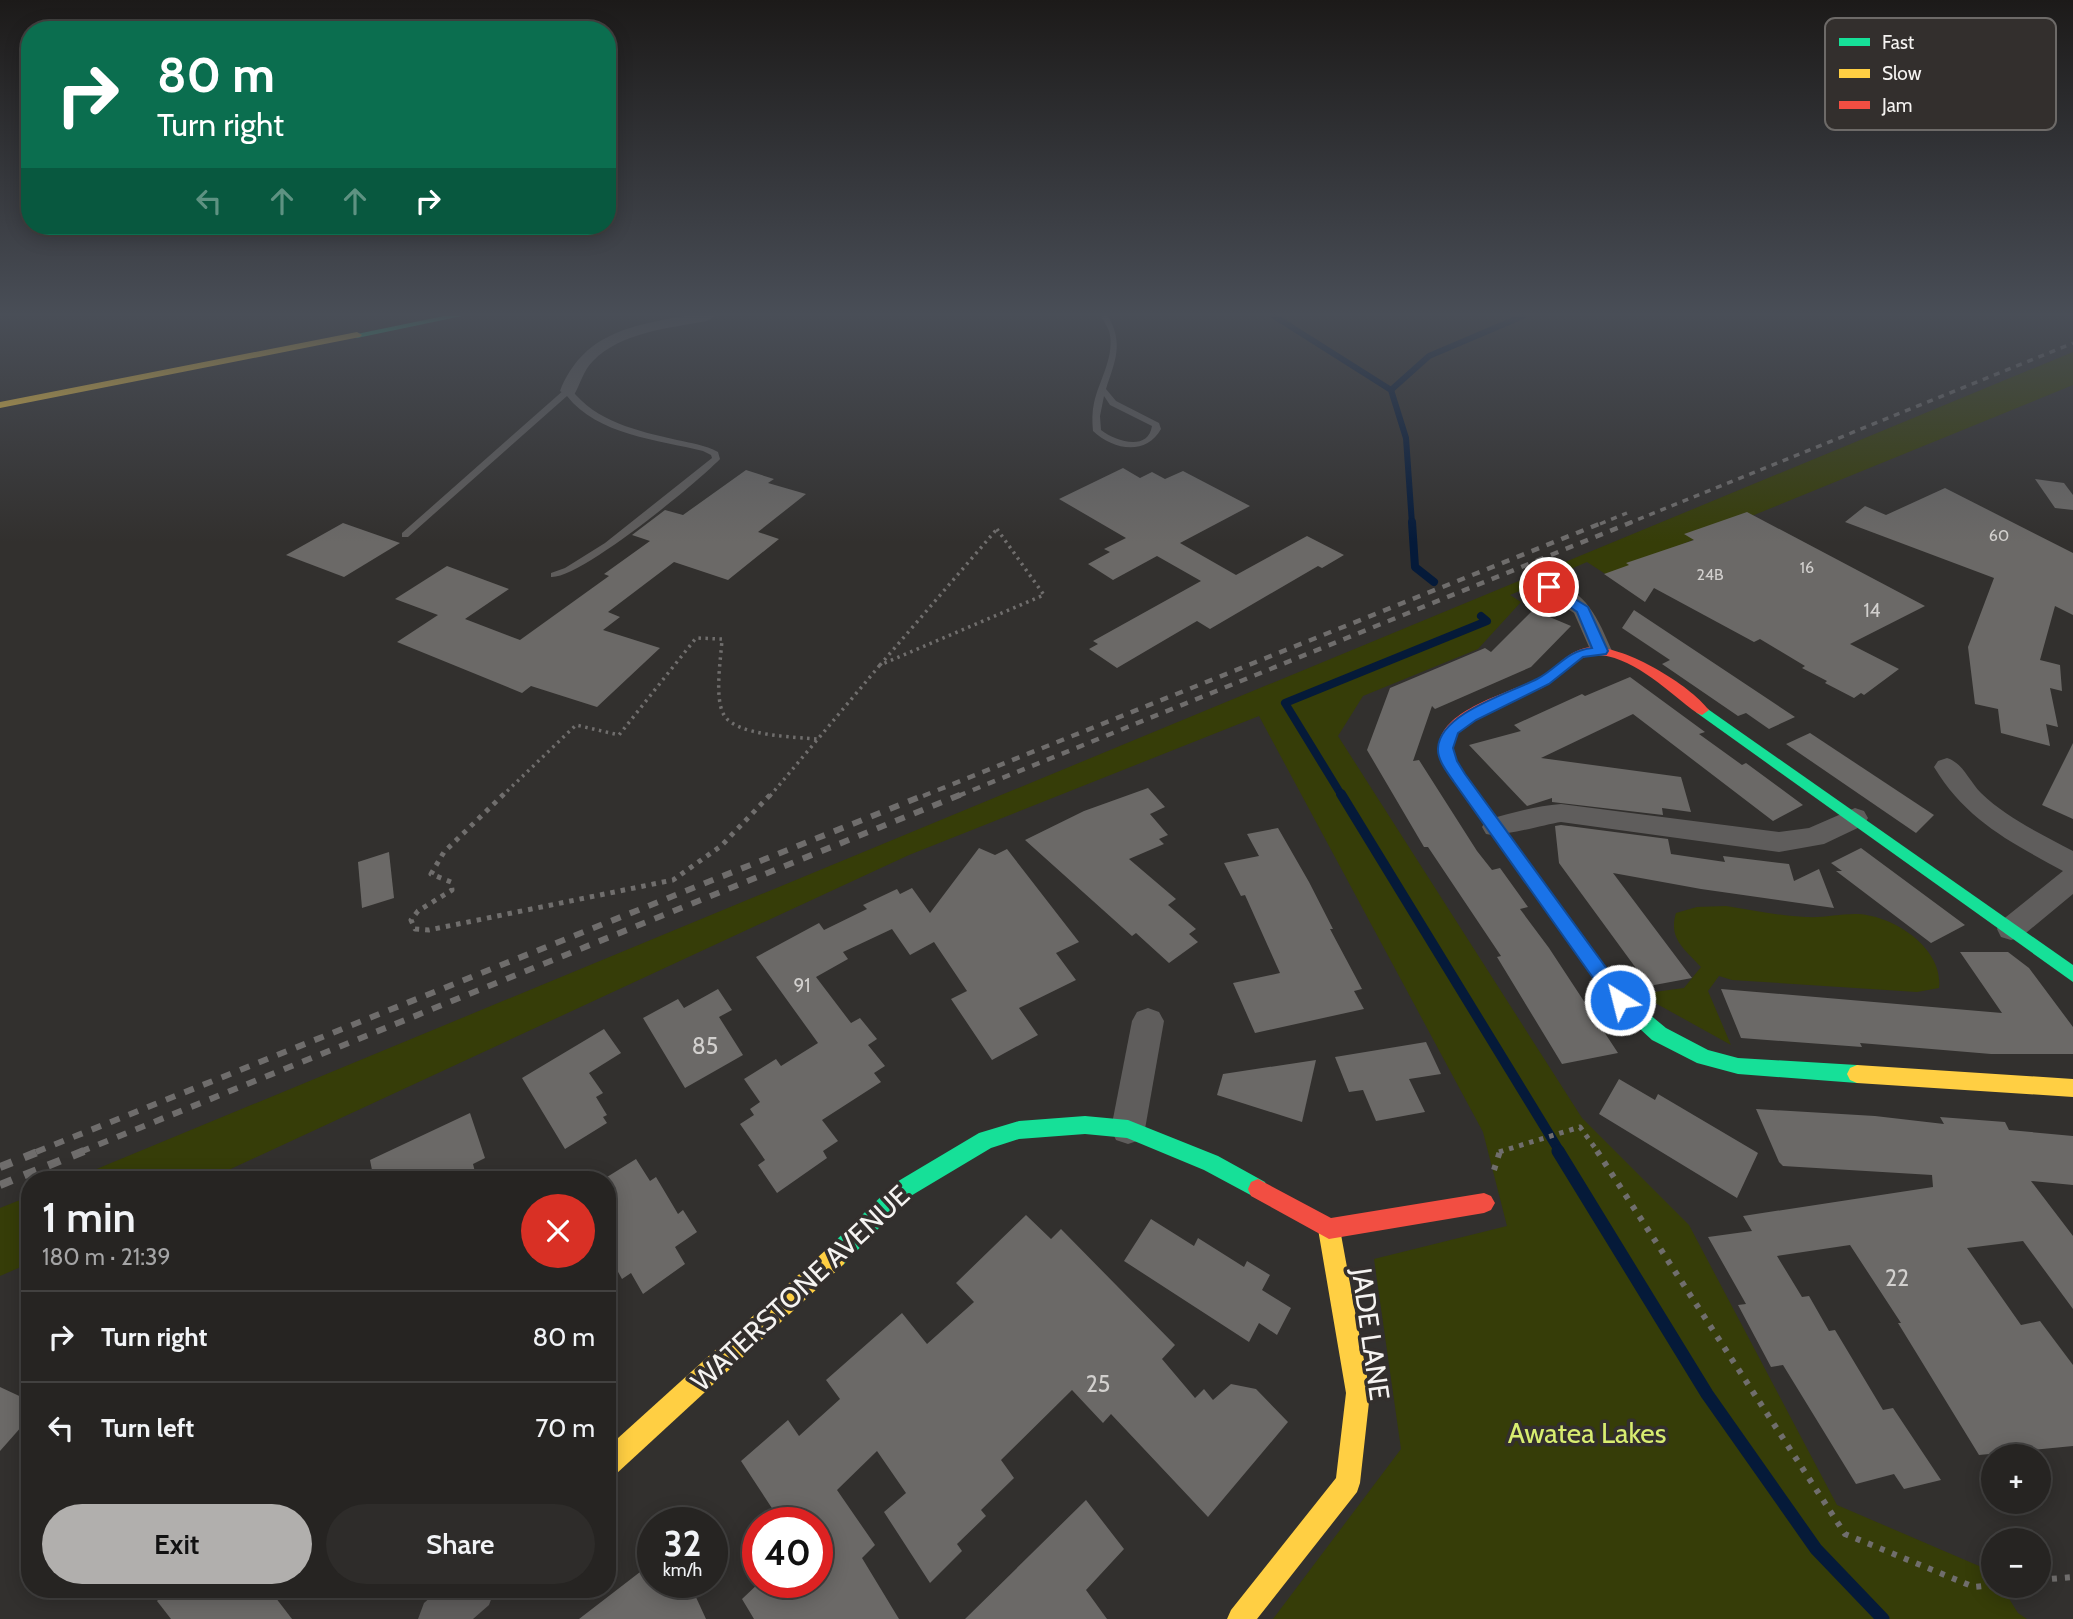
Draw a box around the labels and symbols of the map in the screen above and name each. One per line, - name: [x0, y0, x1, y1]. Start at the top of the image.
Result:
- legend: [1825, 18, 2056, 130]
- text: Fast: [1882, 31, 1915, 54]
- text: Slow: [1882, 62, 1922, 85]
- text: Jam: [1881, 94, 1912, 117]
- house number: 60: [1989, 526, 2009, 545]
- pin: [1519, 557, 1579, 617]
- house number: 16: [1800, 558, 1814, 577]
- house number: 24B: [1696, 565, 1724, 584]
- house number: 14: [1863, 599, 1881, 622]
- position arrow: [1583, 963, 1657, 1037]
- house number: 91: [794, 974, 811, 997]
- house number: 85: [692, 1032, 718, 1060]
- street label: WATERSTONE AVENUE: [684, 1178, 916, 1398]
- house number: 22: [1885, 1264, 1909, 1292]
- street label: JADE LANE: [1345, 1265, 1397, 1402]
- house number: 25: [1086, 1370, 1110, 1398]
- park label: Awatea Lakes: [1508, 1416, 1666, 1450]
- speed limit sign: 40: [742, 1507, 833, 1598]

